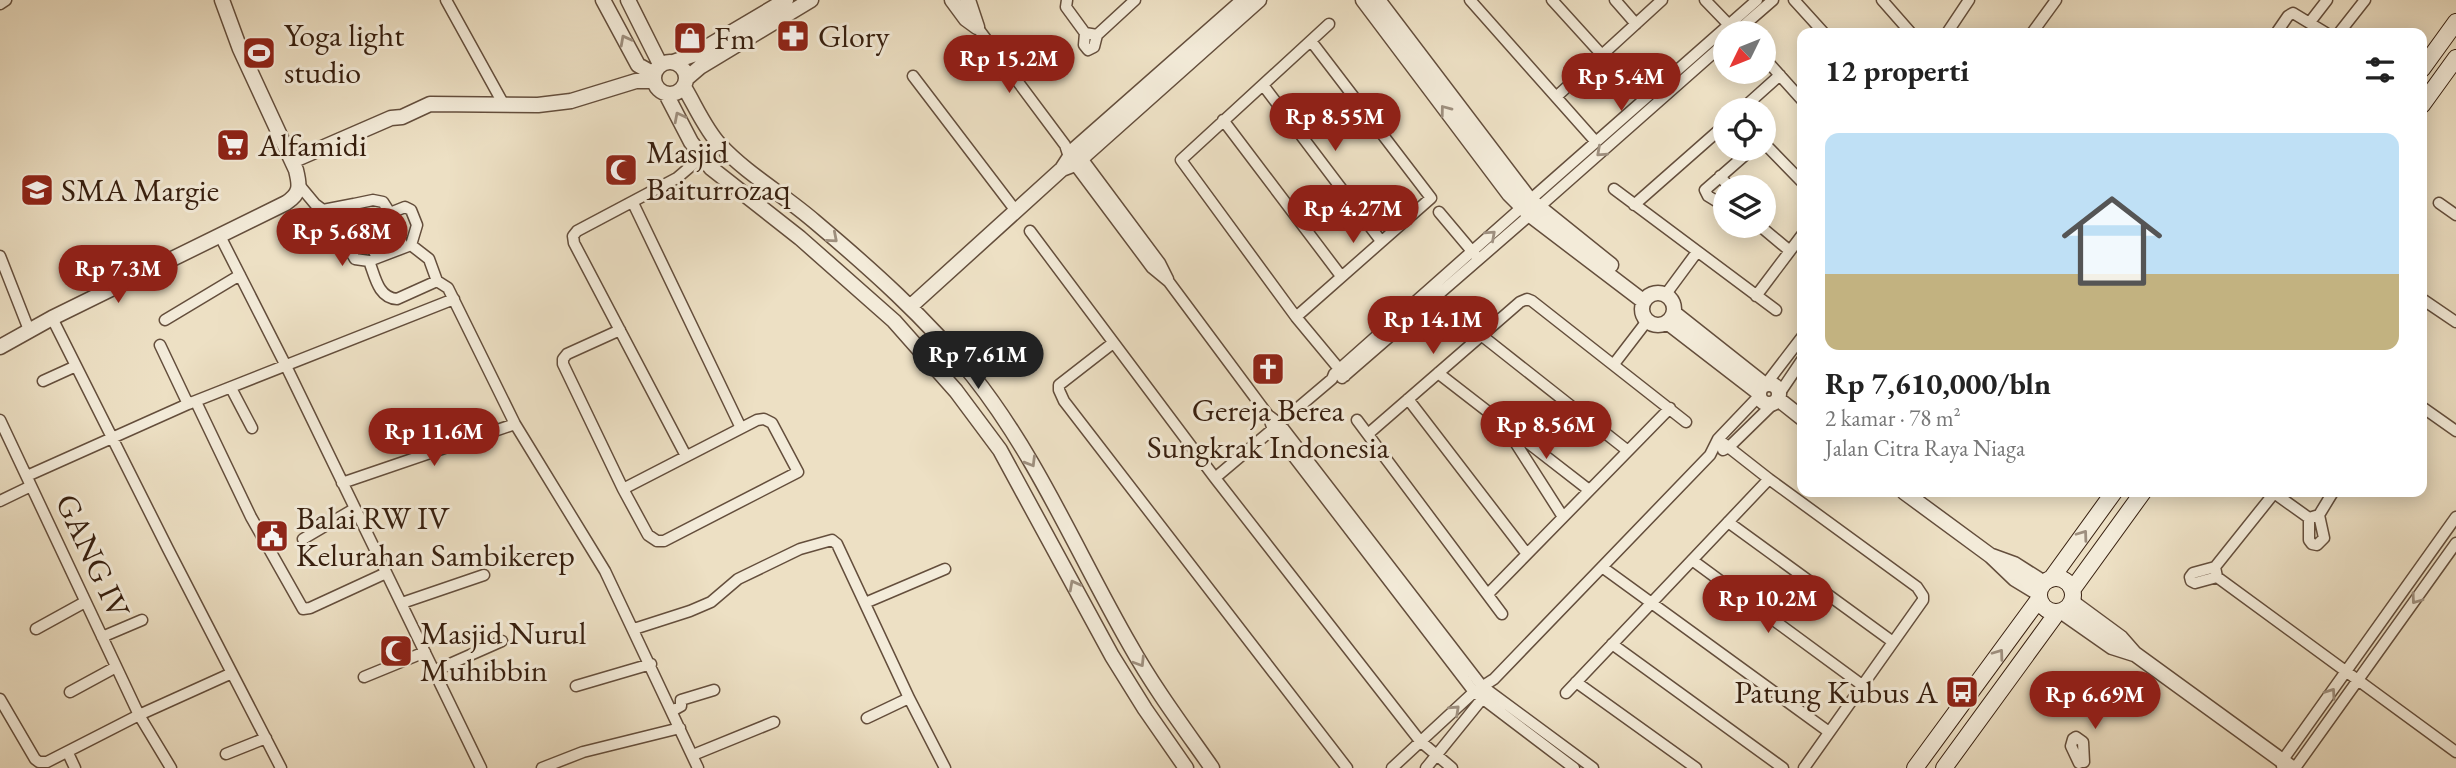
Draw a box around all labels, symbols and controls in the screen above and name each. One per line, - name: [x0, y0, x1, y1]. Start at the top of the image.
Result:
- place label: Yoga light studio: [284, 14, 404, 93]
- place label: Glory: [818, 15, 891, 57]
- place label: Fm: [714, 17, 755, 59]
- pharmacy icon: Glory: [774, 17, 812, 55]
- shop icon: Fm: [671, 19, 709, 57]
- north arrow: [1713, 21, 1776, 84]
- map controls: [1713, 21, 1776, 238]
- sports icon: Yoga light studio: [240, 34, 278, 72]
- one-way arrow: [620, 35, 633, 48]
- pin: Rp 15.2M: [937, 36, 1081, 95]
- text: Rp 15.2M: [960, 43, 1058, 73]
- text: 12 properti: [1825, 51, 1969, 90]
- icon: filters: [2361, 51, 2399, 89]
- pin: Rp 5.4M: [1556, 54, 1686, 113]
- text: Rp 5.4M: [1578, 61, 1664, 91]
- pin: Rp 8.55M: [1263, 94, 1407, 153]
- button: locate: [1713, 98, 1776, 161]
- text: Rp 8.55M: [1286, 101, 1384, 131]
- one-way arrow: [1440, 105, 1453, 118]
- one-way arrow: [673, 112, 687, 125]
- place label: Alfamidi: [257, 124, 367, 166]
- supermarket icon: Alfamidi: [214, 126, 252, 164]
- place label: Masjid Baiturrozaq: [646, 131, 791, 210]
- one-way arrow: [1596, 144, 1609, 156]
- mosque icon: Masjid Baiturrozaq: [602, 151, 640, 189]
- place label: SMA Margie: [61, 169, 219, 211]
- school or university icon: SMA Margie: [18, 171, 56, 209]
- button: layers: [1713, 175, 1776, 238]
- icon: home: [2049, 178, 2175, 304]
- pin: Rp 4.27M: [1281, 186, 1425, 245]
- text: Rp 4.27M: [1304, 193, 1402, 223]
- pin: Rp 5.68M: [270, 208, 414, 268]
- text: Rp 5.68M: [293, 216, 391, 246]
- one-way arrow: [825, 230, 838, 242]
- one-way arrow: [1483, 231, 1496, 243]
- pin: Rp 7.3M: [53, 246, 183, 305]
- text: Rp 7.3M: [75, 253, 161, 283]
- pin: Rp 14.1M: [1361, 296, 1505, 356]
- text: Rp 14.1M: [1384, 304, 1482, 334]
- pin: Rp 7.61M: [906, 332, 1050, 391]
- text: Rp 7.61M: [929, 339, 1027, 369]
- church icon: Gereja Berea Sungkrak Indonesia: [1249, 350, 1287, 388]
- text: Rp 7,610,000/bln: [1825, 364, 2051, 403]
- place label: Gereja Berea Sungkrak Indonesia: [1147, 389, 1390, 468]
- pin: Rp 8.56M: [1474, 402, 1618, 461]
- text: 2 kamar · 78 m²: [1825, 403, 1961, 433]
- pin: Rp 11.6M: [362, 408, 506, 468]
- text: Rp 8.56M: [1497, 409, 1595, 439]
- text: Rp 11.6M: [385, 416, 483, 446]
- text: Jalan Citra Raya Niaga: [1825, 433, 2025, 463]
- one-way arrow: [1023, 454, 1036, 467]
- street label: GANG IV: [46, 487, 140, 626]
- place label: Balai RW IV Kelurahan Sambikerep: [296, 497, 575, 576]
- public building icon: Balai RW IV Kelurahan Sambikerep: [253, 517, 291, 555]
- one-way arrow: [2075, 530, 2087, 543]
- pin: Rp 10.2M: [1696, 576, 1840, 635]
- one-way arrow: [1069, 579, 1082, 592]
- text: Rp 10.2M: [1719, 583, 1817, 613]
- one-way arrow: [2412, 591, 2424, 604]
- place label: Masjid Nurul Muhibbin: [420, 612, 587, 691]
- mosque icon: Masjid Nurul Muhibbin: [377, 632, 415, 670]
- one-way arrow: [1990, 649, 2003, 662]
- one-way arrow: [1132, 654, 1145, 667]
- place label: Patung Kubus A: [1734, 671, 1939, 713]
- pin: Rp 6.69M: [2023, 672, 2167, 731]
- bus stop icon: Patung Kubus A: [1943, 673, 1981, 711]
- text: Rp 6.69M: [2046, 679, 2144, 709]
- one-way arrow: [2323, 688, 2335, 701]
- one-way arrow: [1447, 706, 1460, 718]

